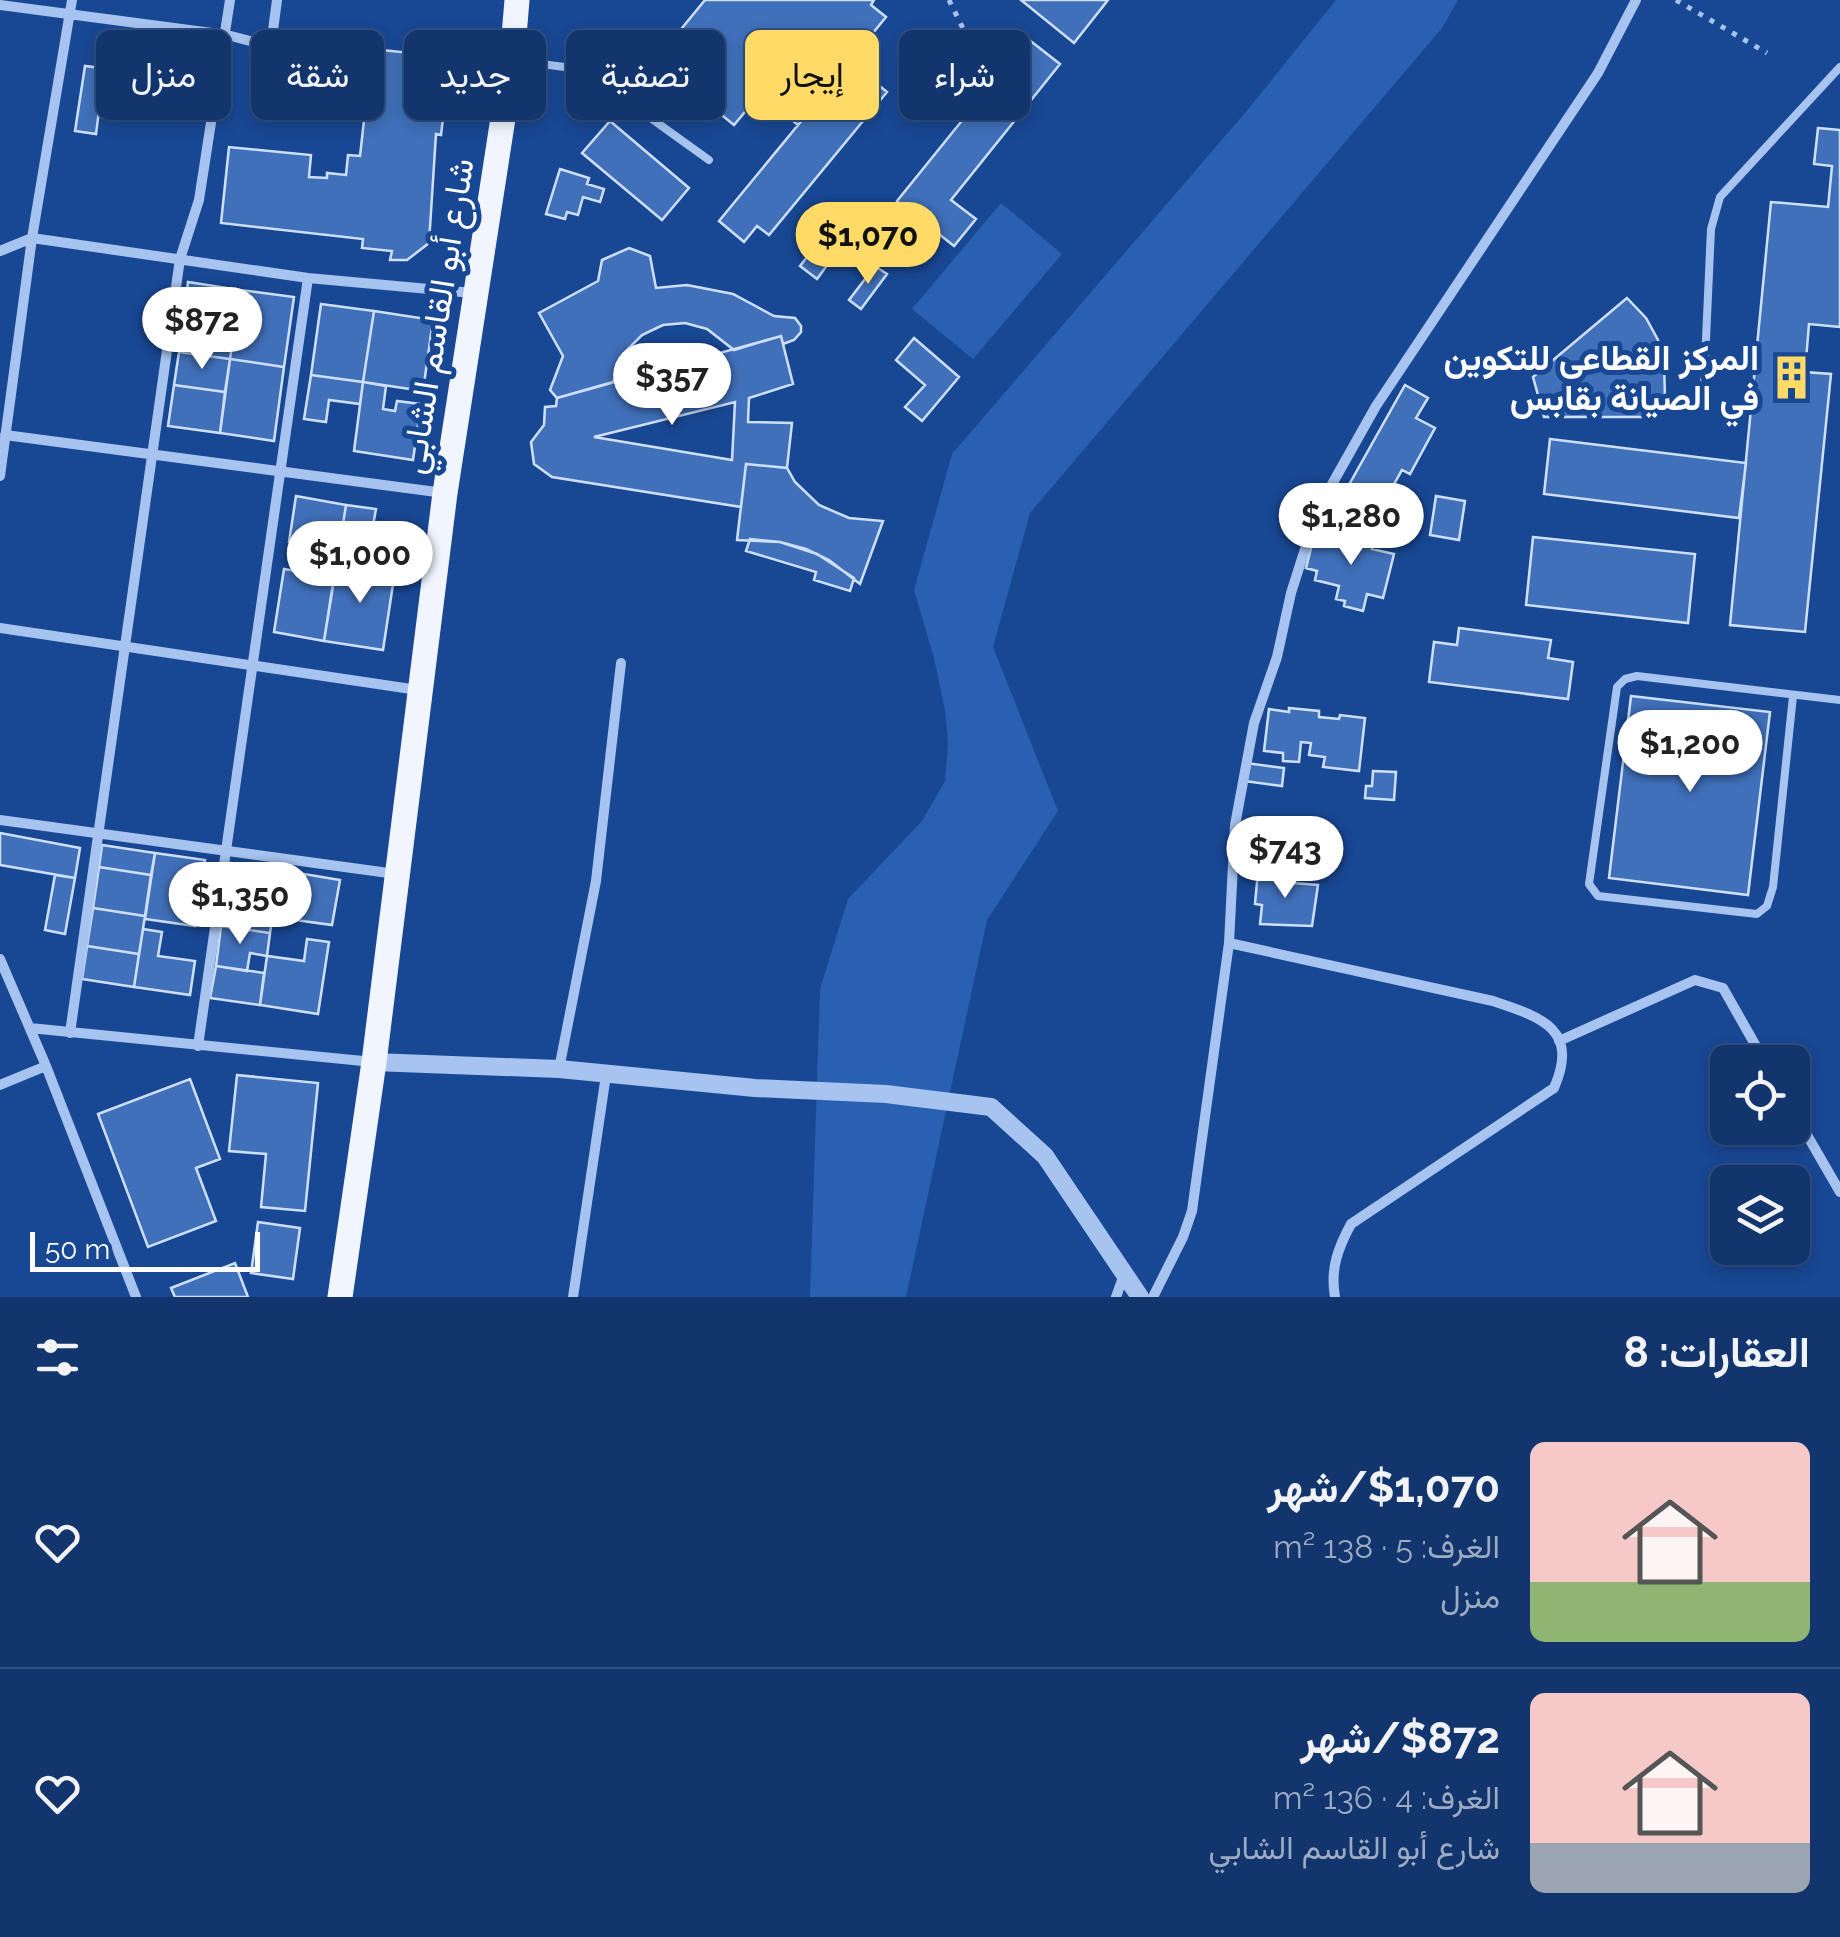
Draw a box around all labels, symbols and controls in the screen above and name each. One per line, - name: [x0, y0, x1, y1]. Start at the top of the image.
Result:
- chip: منزل: [96, 30, 231, 120]
- chip: شقة: [251, 30, 384, 120]
- chip: جديد: [404, 30, 546, 120]
- chip: تصفية: [566, 30, 725, 120]
- chip: إيجار: [745, 30, 879, 120]
- chip: شراء: [899, 30, 1030, 120]
- street label: شارع أبو القاسم الشابي: [391, 155, 491, 478]
- pin: $1,070: [787, 202, 949, 287]
- text: $1,070: [818, 216, 918, 253]
- pin: $872: [143, 287, 261, 372]
- text: $872: [164, 301, 240, 338]
- place label: المركز القطاعى للتكوين في الصيانة بقابس: [1443, 337, 1759, 427]
- pin: $357: [613, 343, 731, 428]
- building icon: المركز القطاعى للتكوين في الصيانة بقابس: [1768, 354, 1816, 402]
- text: $357: [635, 357, 709, 394]
- pin: $1,280: [1270, 483, 1432, 568]
- text: $1,280: [1301, 497, 1401, 534]
- pin: $1,000: [279, 521, 441, 606]
- text: $1,000: [309, 535, 411, 572]
- pin: $1,200: [1609, 710, 1771, 795]
- text: $1,200: [1640, 724, 1740, 761]
- pin: $743: [1226, 816, 1344, 901]
- text: $743: [1248, 830, 1322, 867]
- pin: $1,350: [159, 862, 321, 947]
- text: $1,350: [191, 876, 289, 913]
- map controls: [1710, 1045, 1810, 1265]
- button: locate: [1710, 1045, 1810, 1145]
- button: layers: [1710, 1165, 1810, 1265]
- scale bar: [30, 1227, 260, 1272]
- text: 50 m: [45, 1233, 110, 1266]
- text: العقارات: 8: [1623, 1328, 1810, 1377]
- icon: filters: [30, 1330, 85, 1385]
- text: $1,070/شهر: [1267, 1463, 1500, 1512]
- icon: home: [1610, 1482, 1730, 1602]
- icon: heart: [30, 1515, 85, 1570]
- text: الغرف: 5 · 138 m²: [1273, 1528, 1500, 1565]
- text: منزل: [1440, 1578, 1500, 1615]
- text: $872/شهر: [1300, 1714, 1500, 1763]
- icon: home: [1610, 1733, 1730, 1853]
- icon: heart: [30, 1766, 85, 1821]
- text: الغرف: 4 · 136 m²: [1273, 1779, 1500, 1816]
- text: شارع أبو القاسم الشابي: [1208, 1829, 1500, 1866]

